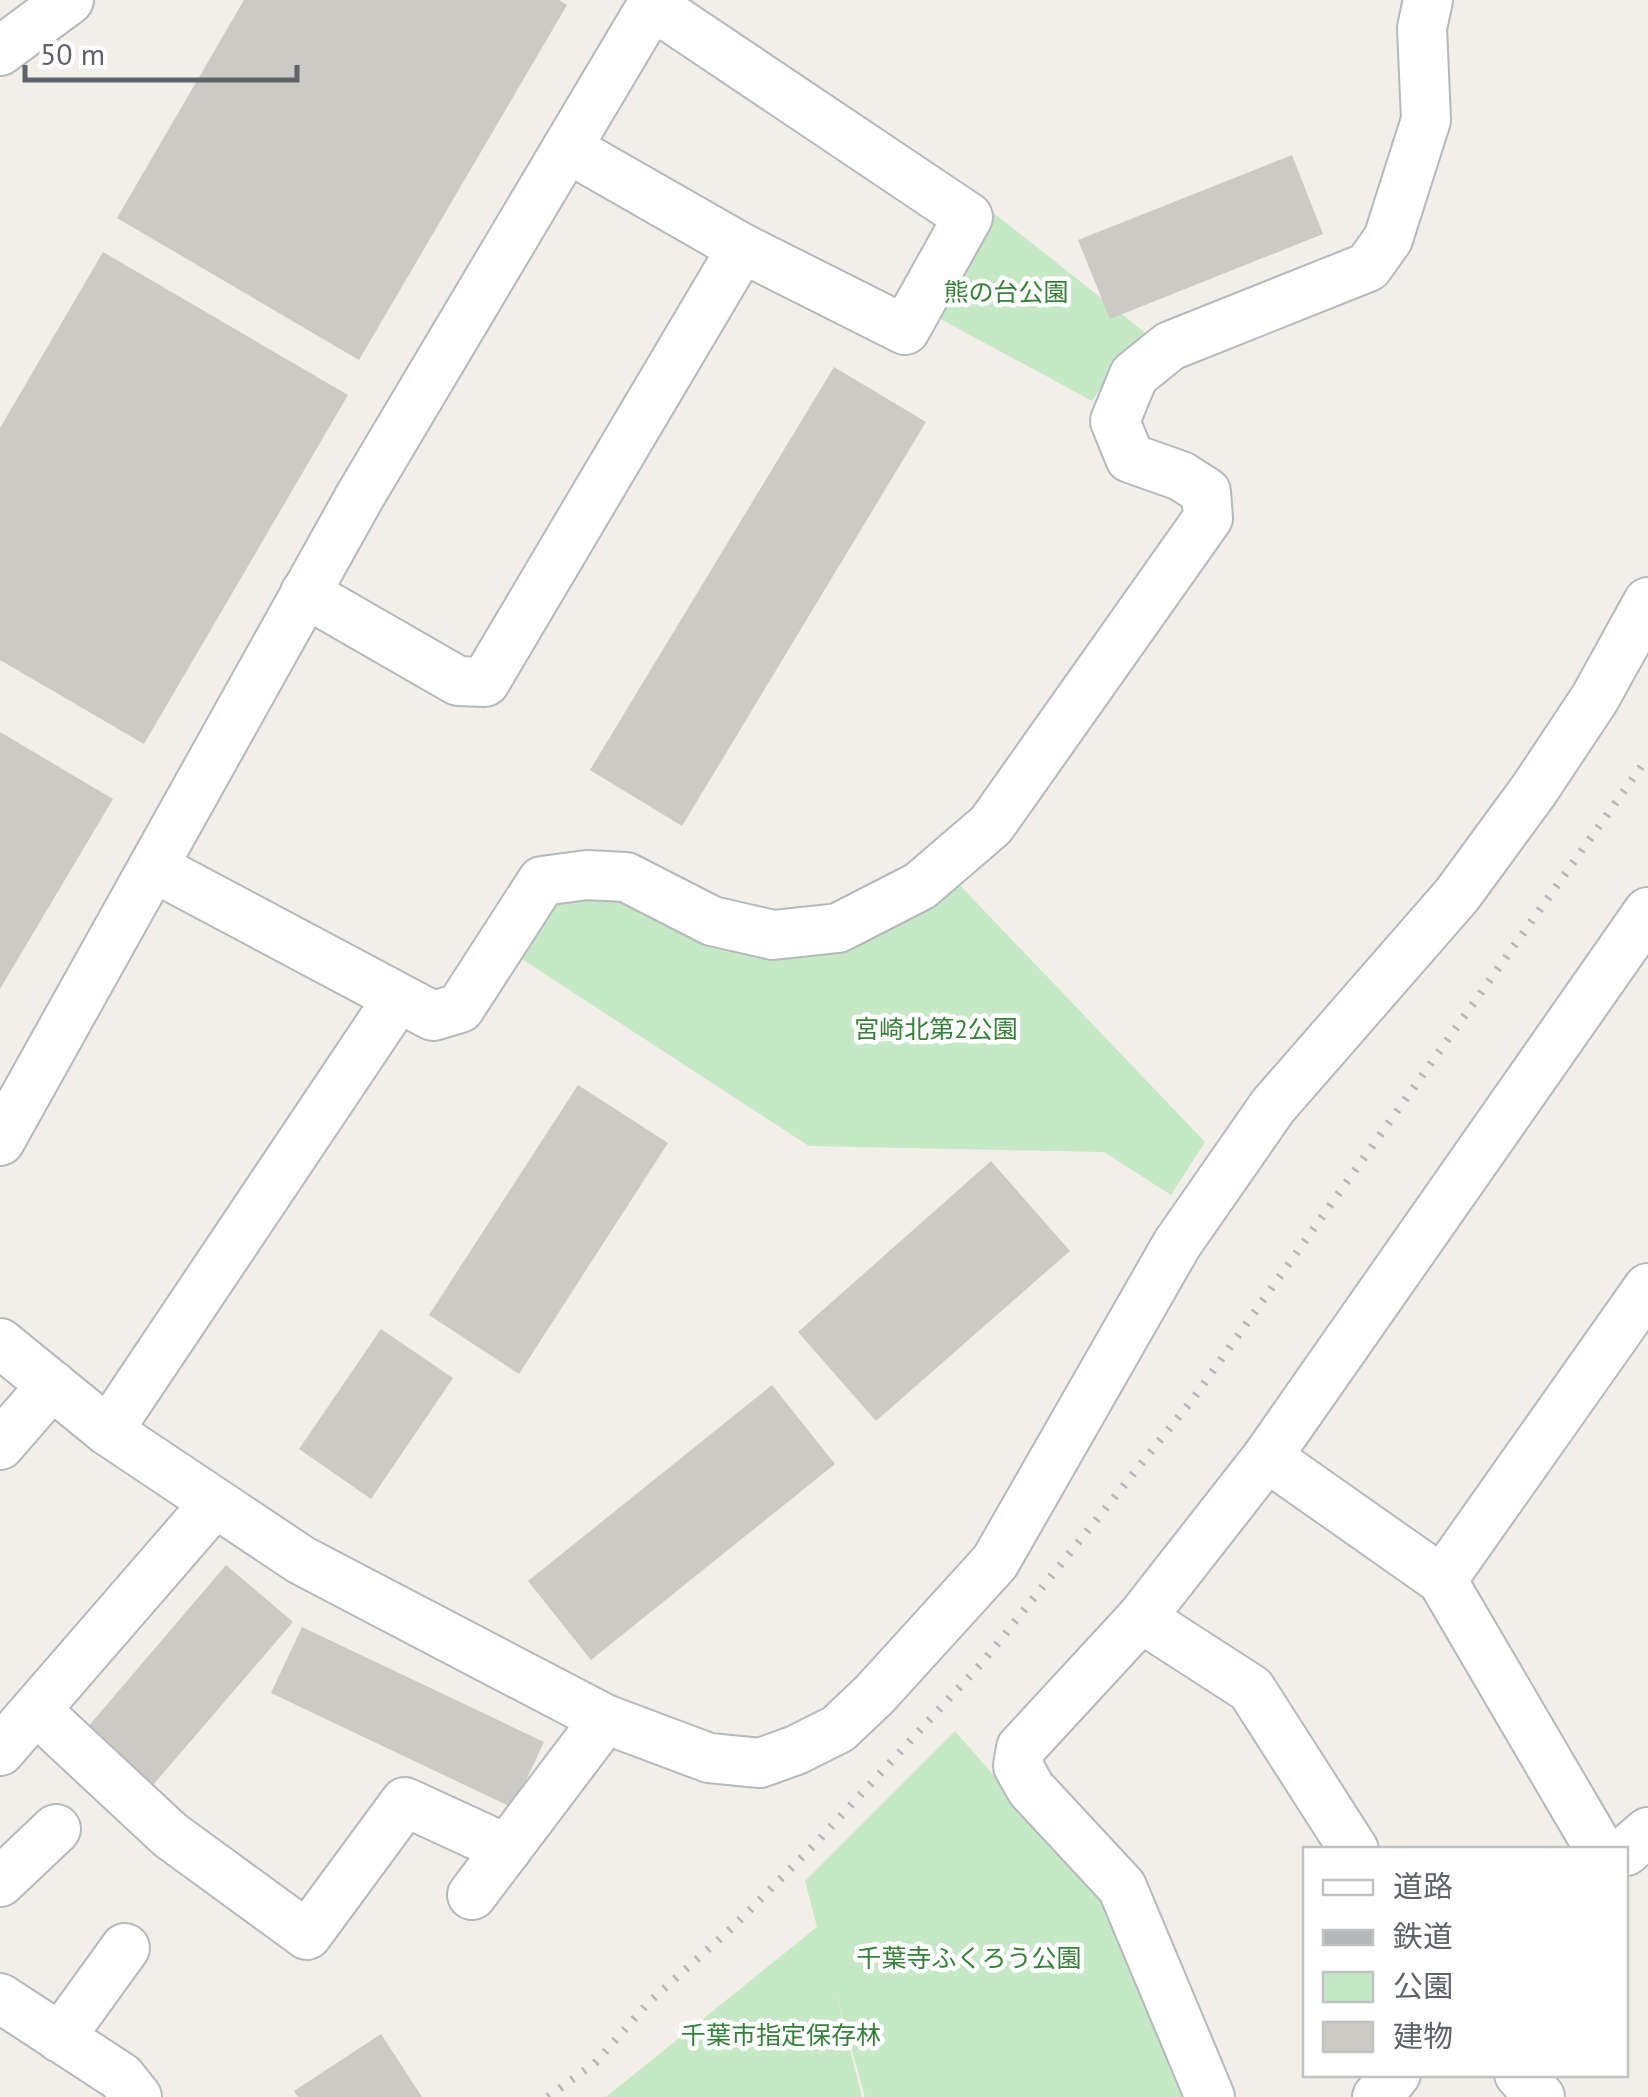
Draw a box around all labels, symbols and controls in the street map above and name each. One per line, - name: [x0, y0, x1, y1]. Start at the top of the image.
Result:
- scale bar: [25, 20, 298, 82]
- text: 50 m: [40, 34, 105, 73]
- park label: 熊の台公園: [943, 276, 1069, 308]
- park label: 宮崎北第2公園: [854, 1013, 1018, 1045]
- legend: [1303, 1847, 1628, 2077]
- text: 道路: [1393, 1866, 1453, 1905]
- text: 鉄道: [1393, 1916, 1453, 1955]
- park label: 千葉寺ふくろう公園: [856, 1942, 1082, 1974]
- text: 公園: [1393, 1966, 1453, 2005]
- text: 建物: [1393, 2016, 1453, 2055]
- park label: 千葉市指定保存林: [681, 2019, 881, 2051]

